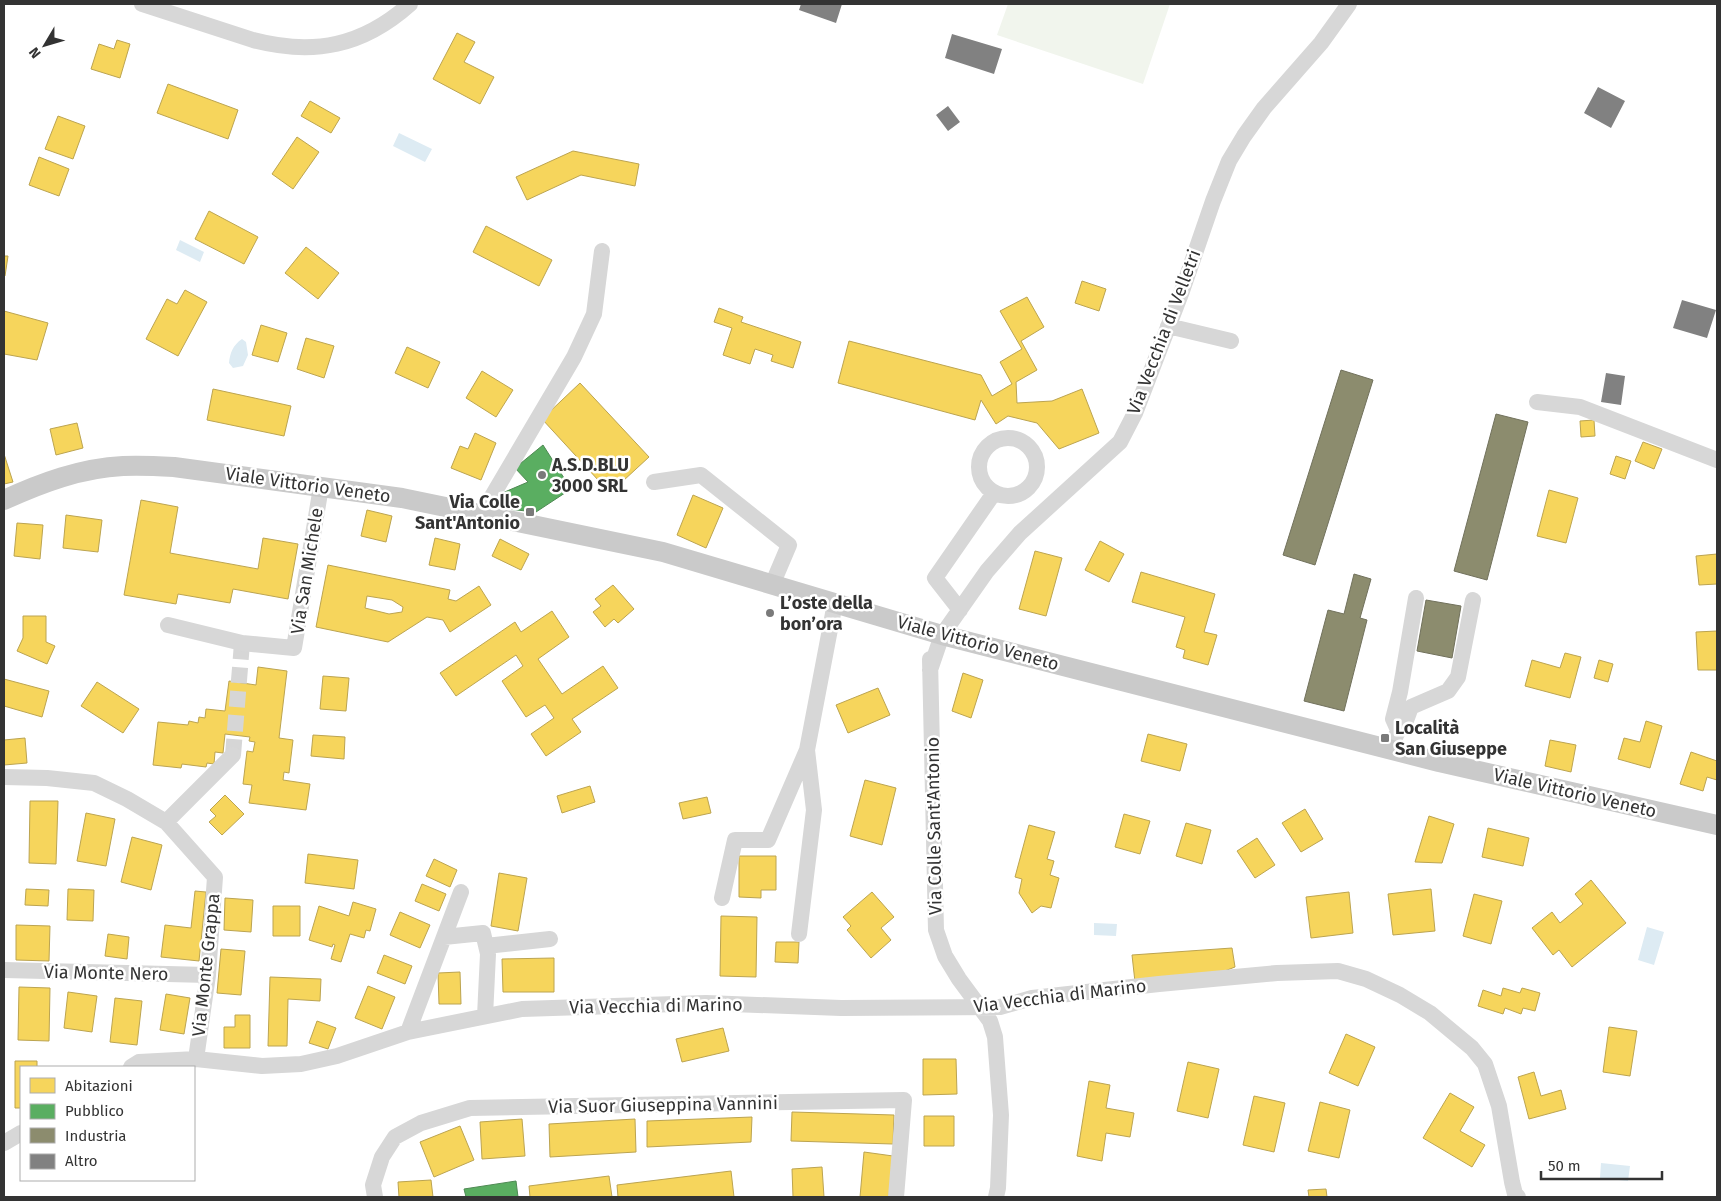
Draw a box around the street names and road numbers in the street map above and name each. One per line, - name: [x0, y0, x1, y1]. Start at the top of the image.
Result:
- street label: Via Vecchia di Velletri: [1122, 246, 1206, 418]
- street label: Viale Vittorio Veneto: [224, 463, 392, 507]
- street label: Via San Michele: [286, 506, 328, 636]
- street label: Viale Vittorio Veneto: [895, 611, 1061, 675]
- street label: Via Colle Sant'Antonio: [921, 737, 947, 915]
- street label: Viale Vittorio Veneto: [1491, 764, 1659, 822]
- street label: Via Monte Grappa: [188, 892, 224, 1038]
- street label: Via Monte Nero: [44, 961, 168, 985]
- street label: Via Vecchia di Marino: [973, 975, 1147, 1017]
- street label: Via Vecchia di Marino: [569, 993, 743, 1019]
- street label: Via Suor Giuseppina Vannini: [548, 1092, 778, 1118]

